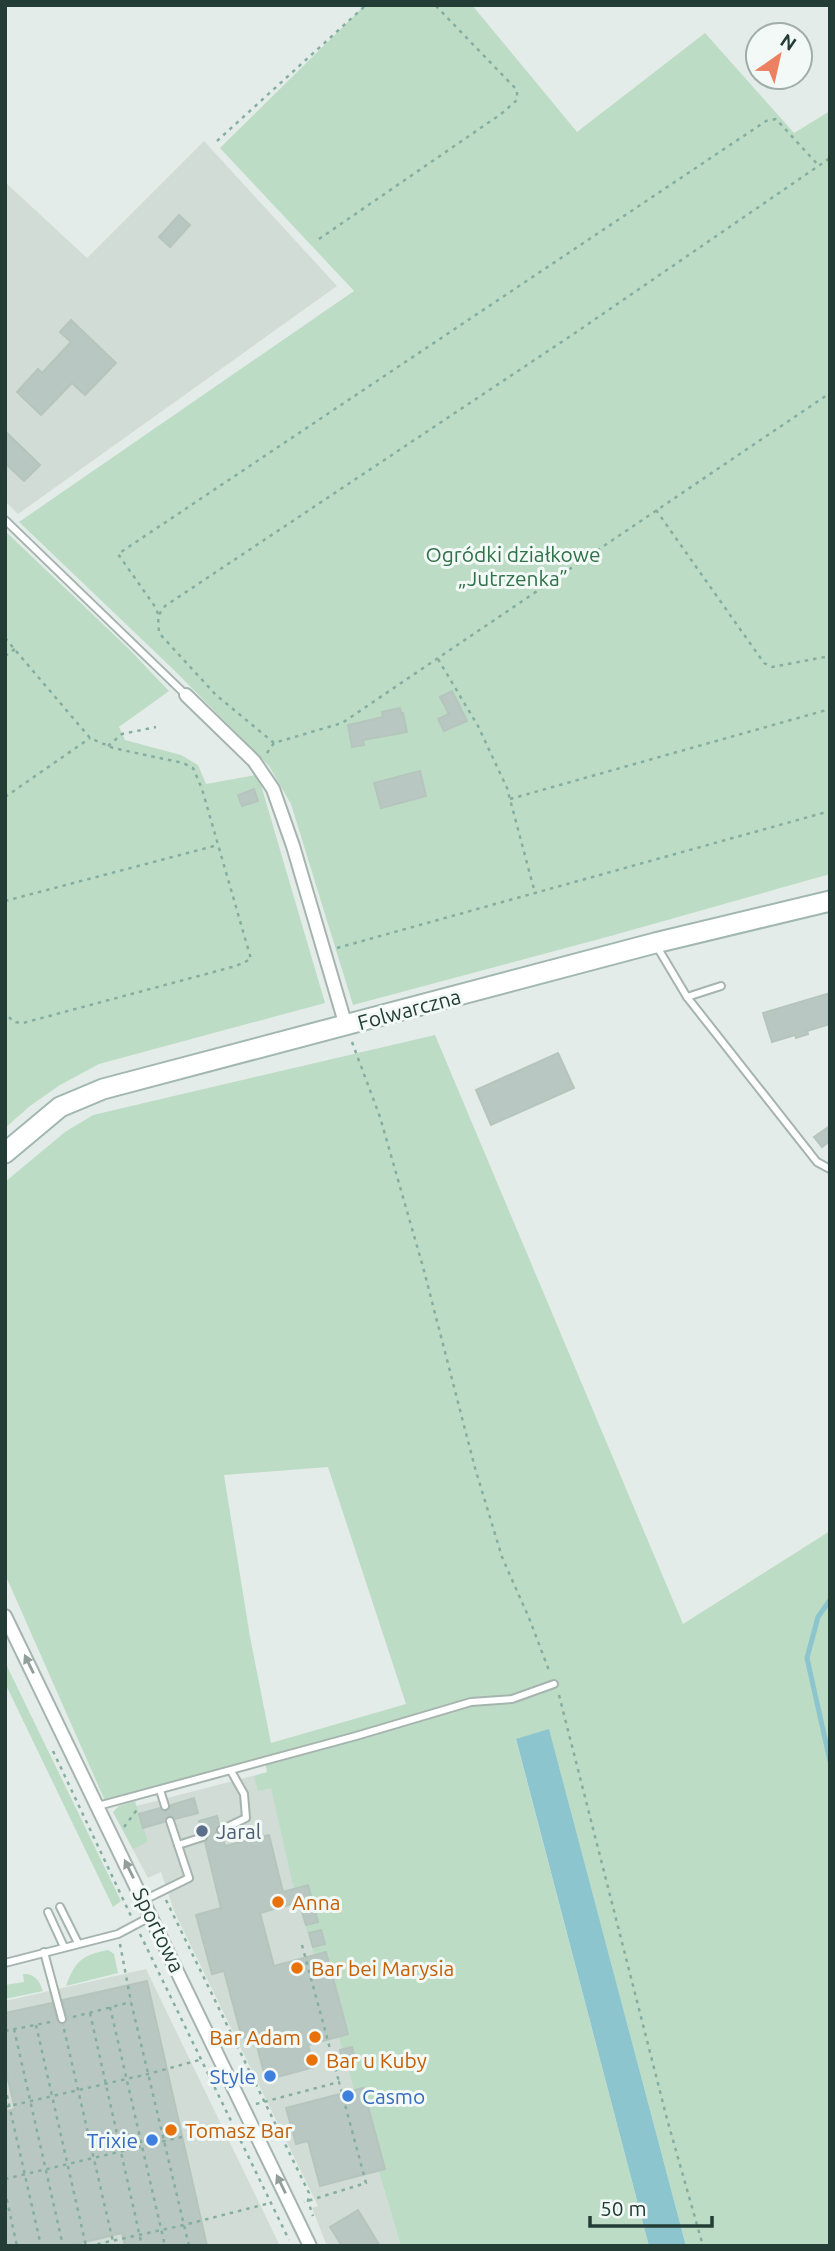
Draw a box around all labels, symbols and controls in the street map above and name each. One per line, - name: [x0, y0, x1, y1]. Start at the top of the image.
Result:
- north arrow: [744, 21, 814, 91]
- text: N: [776, 29, 801, 55]
- park label: Ogródki działkowe „Jutrzenka”: [425, 542, 601, 590]
- street label: Folwarczna: [355, 984, 463, 1034]
- one-way arrow: [23, 1654, 35, 1674]
- place label: Jaral: [216, 1819, 261, 1843]
- marker: Jaral: [194, 1823, 210, 1839]
- one-way arrow: [123, 1859, 135, 1879]
- street label: Sportowa: [128, 1884, 190, 1976]
- place label: Anna: [292, 1890, 340, 1914]
- marker: Anna: [270, 1894, 286, 1910]
- place label: Bar bei Marysia: [311, 1956, 454, 1980]
- marker: Bar bei Marysia: [289, 1960, 305, 1976]
- place label: Bar Adam: [209, 2025, 301, 2049]
- marker: Bar Adam: [307, 2029, 323, 2045]
- place label: Bar u Kuby: [326, 2048, 427, 2072]
- marker: Bar u Kuby: [304, 2052, 320, 2068]
- place label: Style: [210, 2064, 256, 2088]
- marker: Style: [262, 2068, 278, 2084]
- place label: Casmo: [362, 2084, 425, 2108]
- marker: Casmo: [340, 2088, 356, 2104]
- place label: Tomasz Bar: [185, 2118, 293, 2142]
- marker: Tomasz Bar: [163, 2122, 179, 2138]
- place label: Trixie: [87, 2128, 138, 2152]
- marker: Trixie: [144, 2132, 160, 2148]
- one-way arrow: [275, 2174, 286, 2194]
- scale bar: [590, 2184, 712, 2228]
- text: 50 m: [600, 2196, 647, 2220]

